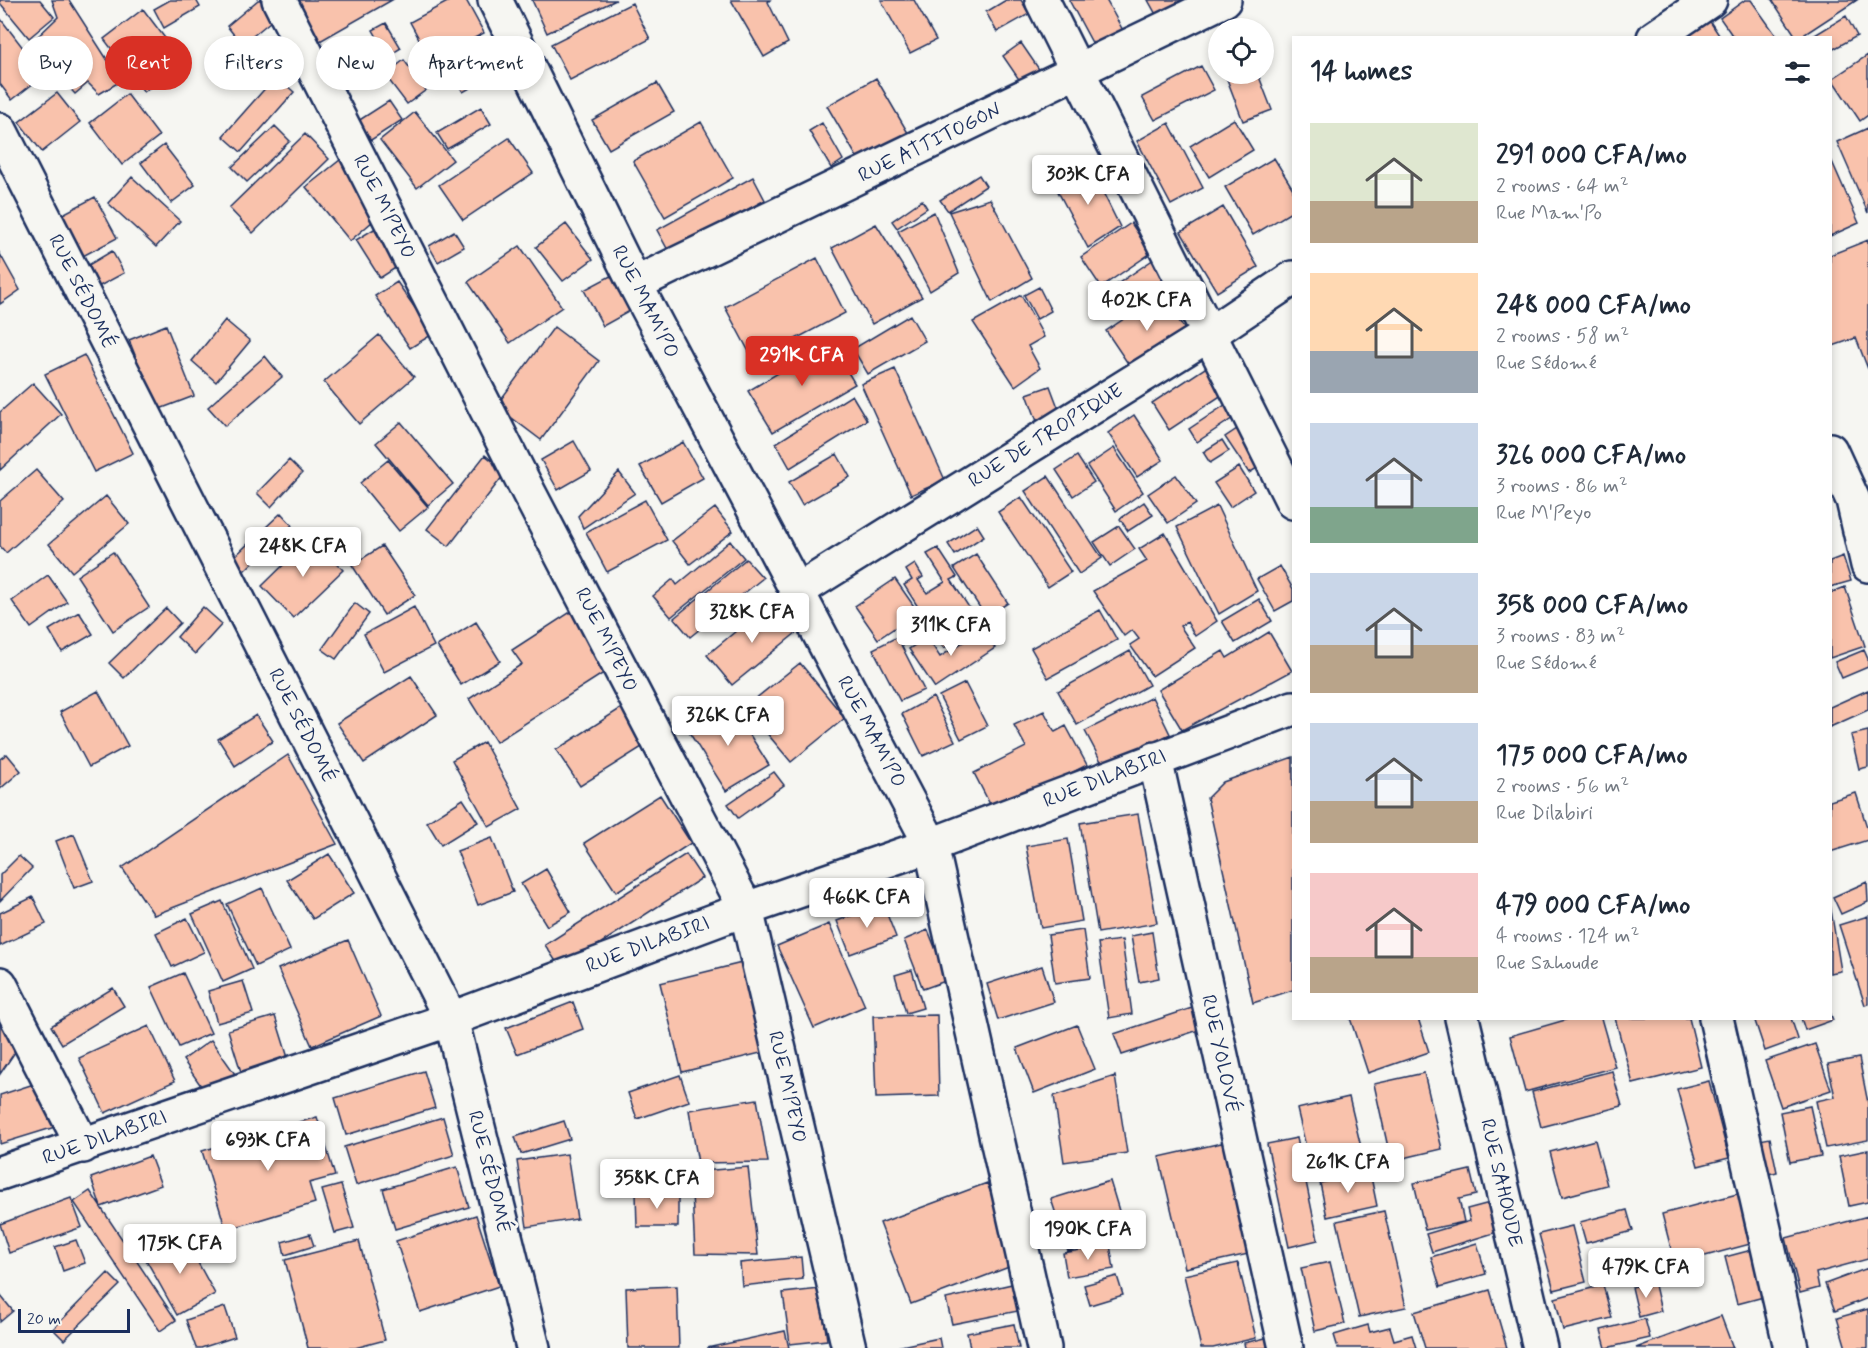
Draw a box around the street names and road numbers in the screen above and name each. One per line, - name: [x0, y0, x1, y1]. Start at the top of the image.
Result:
- street label: RUE ATTITOGON: [854, 97, 1006, 189]
- street label: RUE M'PEYO: [346, 150, 422, 264]
- street label: RUE SÉDOMÉ: [41, 230, 123, 354]
- street label: RUE MAM'PO: [605, 241, 685, 363]
- street label: RUE DE TROPIQUE: [964, 378, 1128, 494]
- street label: RUE M'PEYO: [568, 583, 644, 697]
- street label: RUE SÉDOMÉ: [261, 664, 343, 788]
- street label: RUE MAM'PO: [830, 671, 912, 793]
- street label: RUE DILABIRI: [1039, 743, 1171, 815]
- street label: RUE DILABIRI: [582, 910, 714, 980]
- street label: RUE YOLOVÉ: [1194, 992, 1246, 1116]
- street label: RUE M'PEYO: [761, 1028, 813, 1146]
- street label: RUE DILABIRI: [39, 1104, 171, 1172]
- street label: RUE SÉDOMÉ: [461, 1108, 517, 1236]
- street label: RUE SAHOUDE: [1473, 1116, 1529, 1250]

